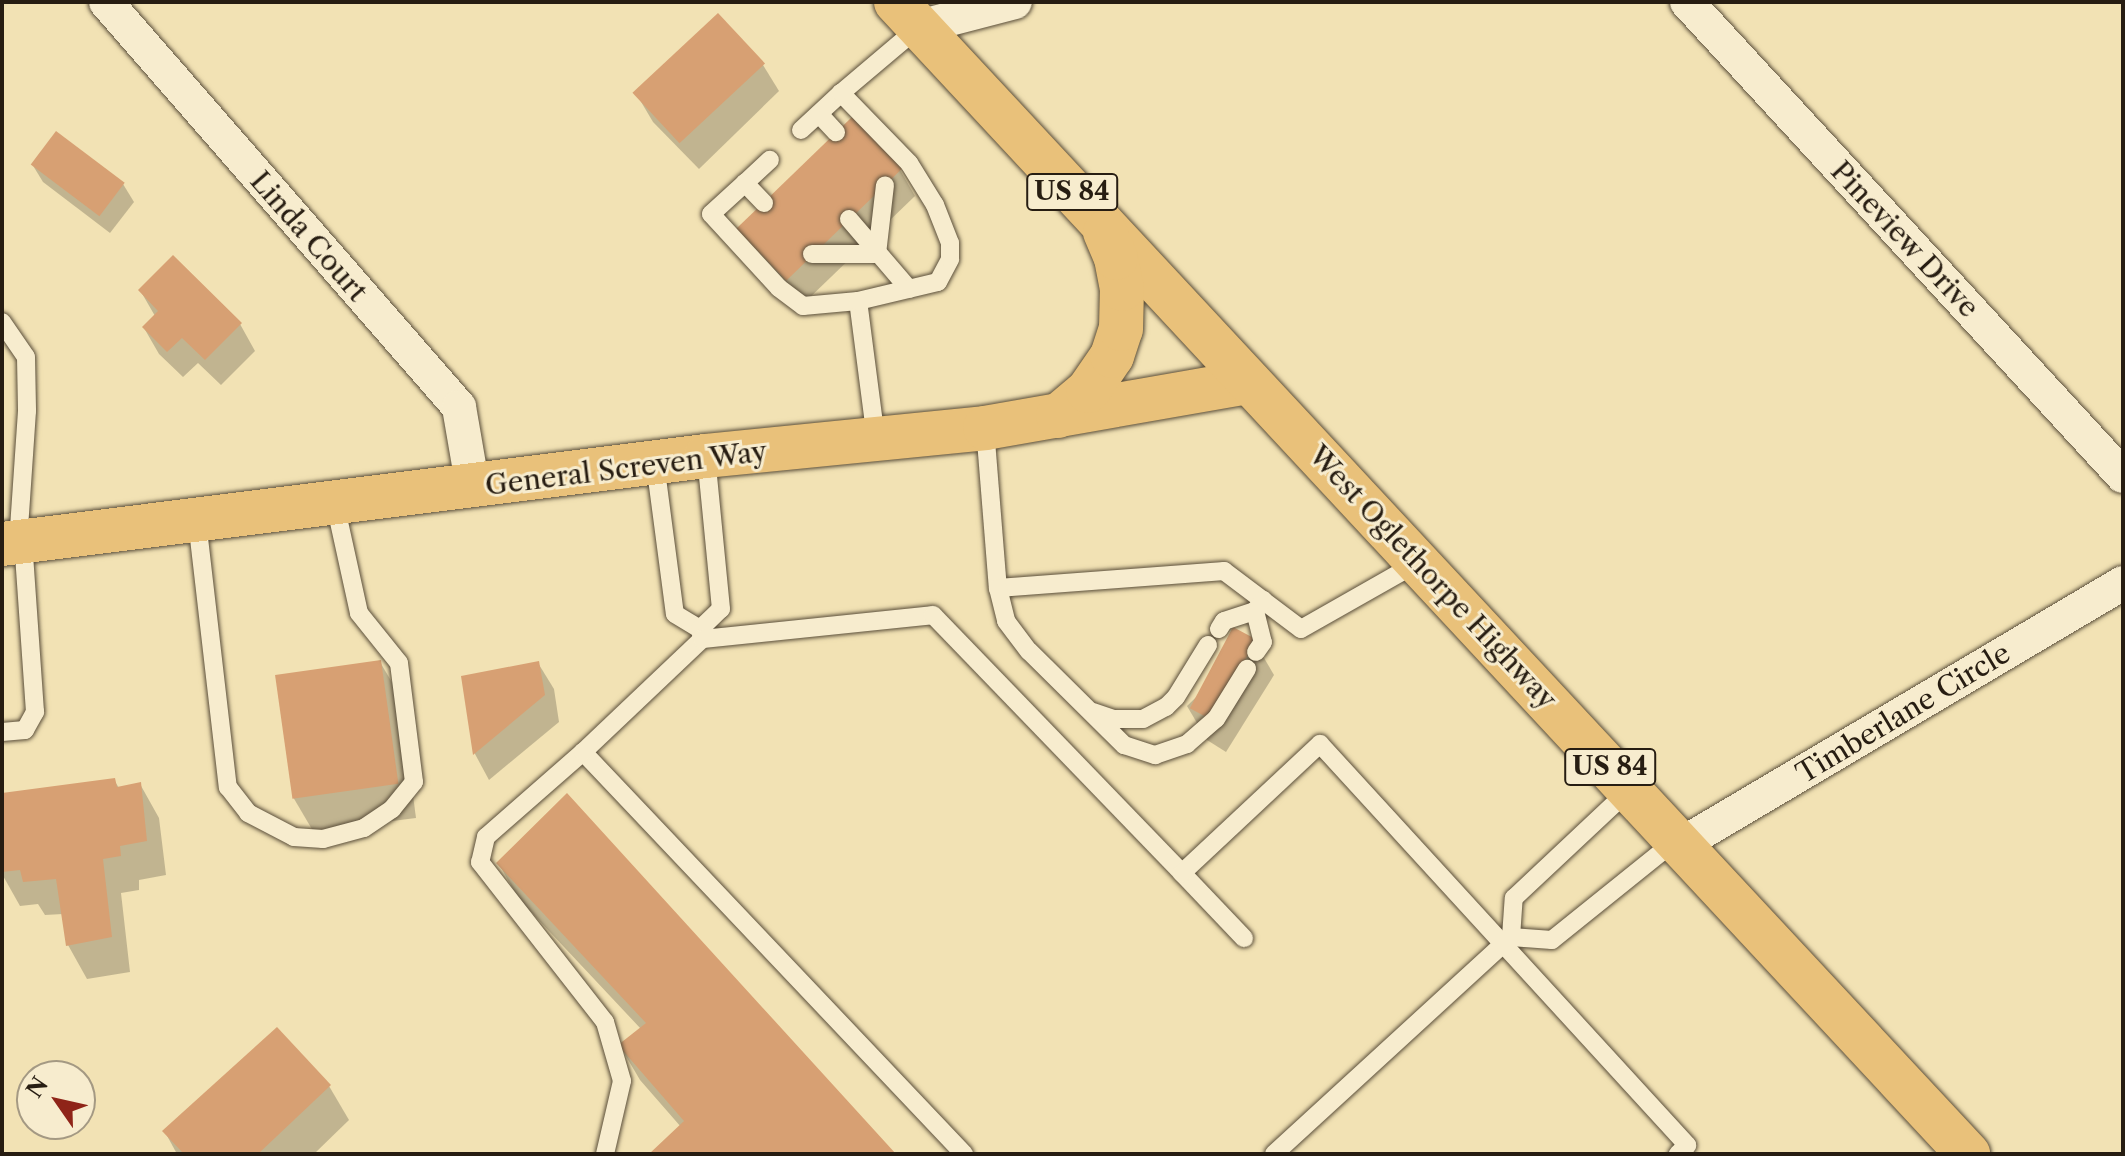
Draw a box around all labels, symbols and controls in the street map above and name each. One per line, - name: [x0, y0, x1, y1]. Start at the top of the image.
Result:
- street label: Pineview Drive: [1824, 154, 1986, 324]
- street label: Linda Court: [243, 164, 375, 308]
- road number: US 84: [1026, 170, 1118, 214]
- street label: General Screven Way: [483, 434, 769, 502]
- street label: West Oglethorpe Highway: [1302, 438, 1564, 716]
- street label: Timberlane Circle: [1790, 636, 2016, 790]
- road number: US 84: [1564, 745, 1656, 789]
- north arrow: [16, 1060, 96, 1140]
- text: N: [21, 1072, 54, 1103]

